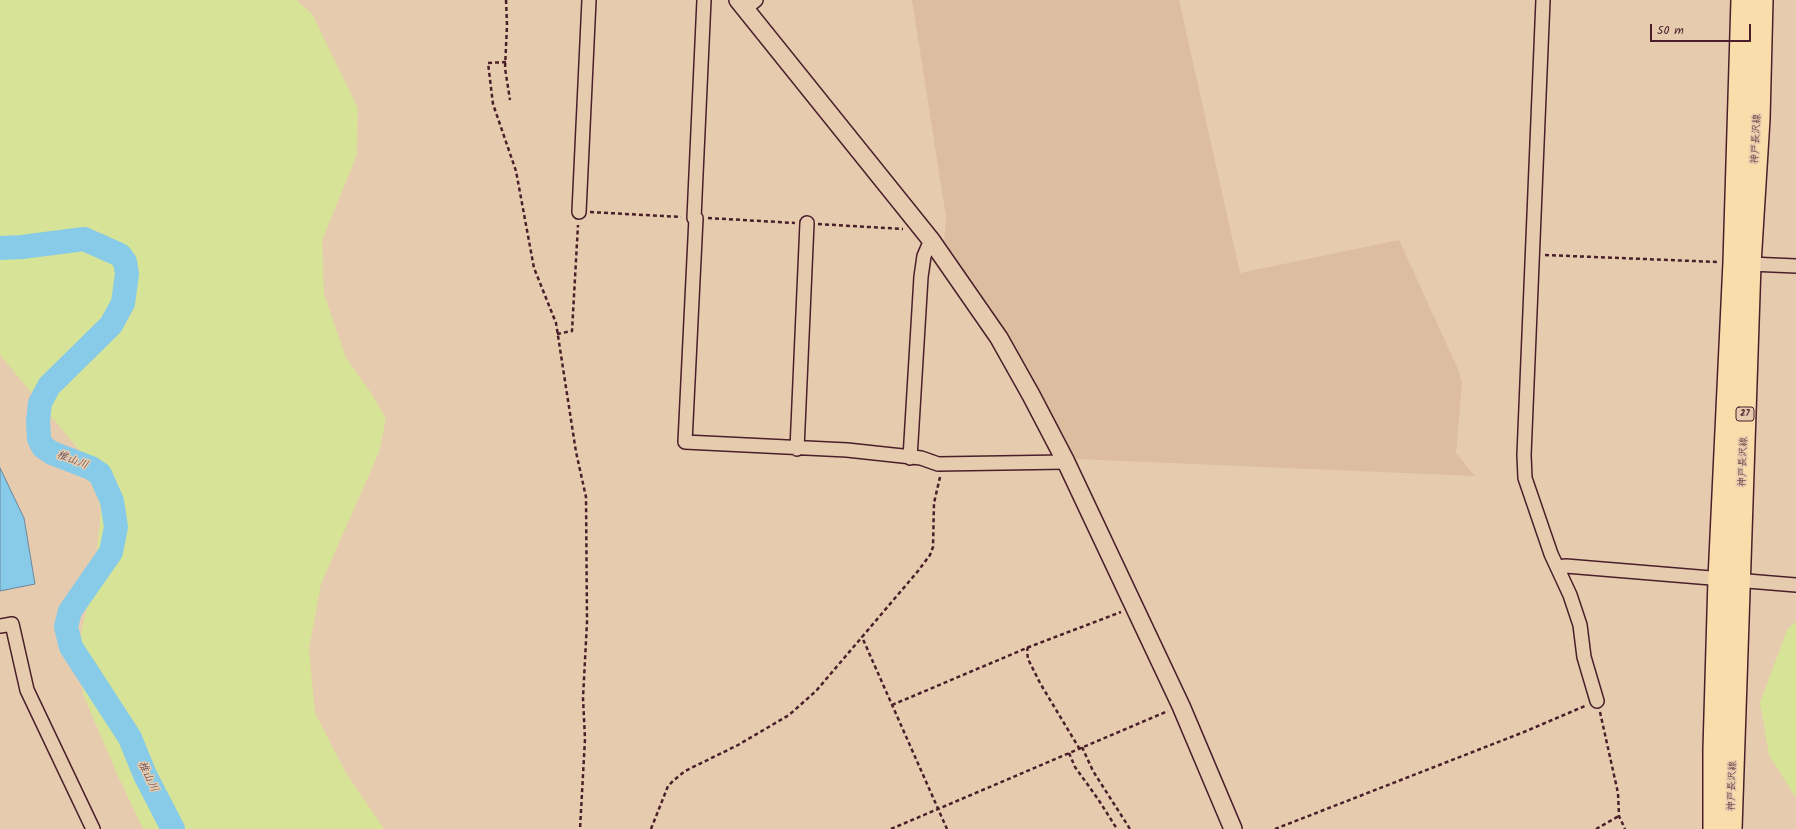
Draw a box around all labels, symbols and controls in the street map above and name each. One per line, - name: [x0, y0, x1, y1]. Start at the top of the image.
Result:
- scale bar: [1652, 16, 1753, 42]
- text: 50 m: [1657, 21, 1684, 40]
- street label: 神戸長沢線: [1750, 114, 1764, 164]
- road number: 27: [1736, 407, 1754, 421]
- street label: 神戸長沢線: [1737, 437, 1751, 487]
- water label: 椎山川: [54, 449, 90, 473]
- water label: 椎山川: [134, 759, 160, 795]
- street label: 神戸長沢線: [1726, 761, 1740, 811]

